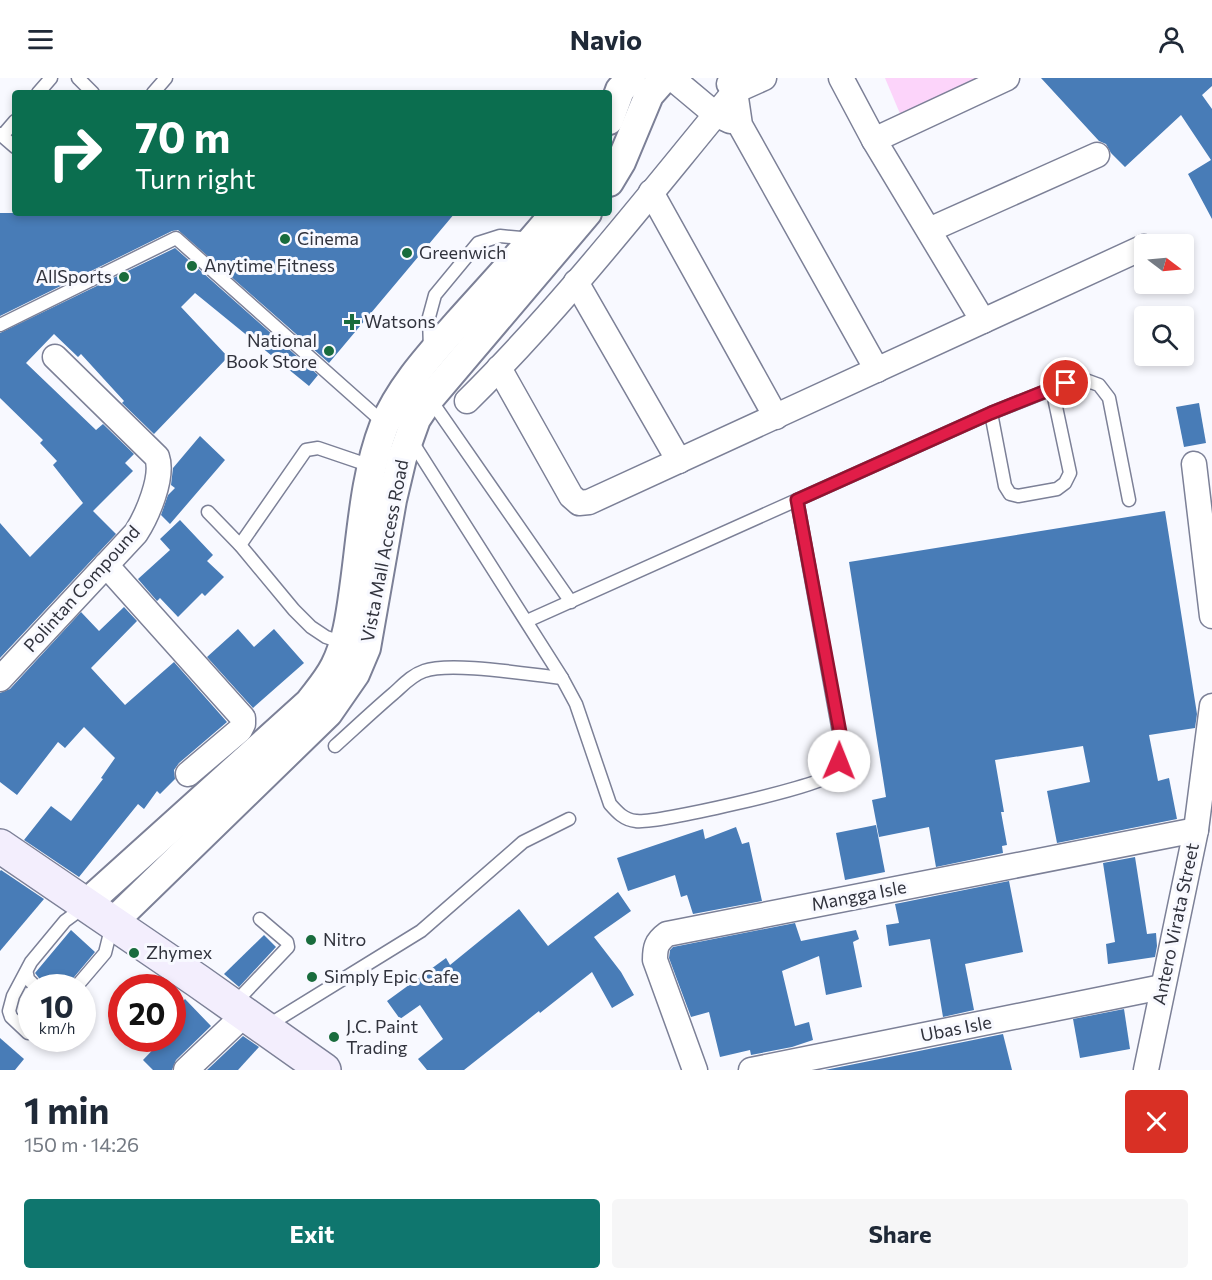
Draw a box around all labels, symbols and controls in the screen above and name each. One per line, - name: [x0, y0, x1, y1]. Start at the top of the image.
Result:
- icon: menu: [24, 23, 57, 56]
- text: Navio: [570, 23, 642, 56]
- icon: person: [1155, 23, 1188, 56]
- text: 70 m: [135, 110, 230, 162]
- icon: right: [36, 114, 114, 192]
- text: Turn right: [135, 162, 255, 195]
- place label: Cinema: [297, 227, 359, 249]
- marker: Cinema: [278, 232, 292, 246]
- north arrow: [1134, 234, 1194, 294]
- map controls: [1134, 234, 1194, 366]
- place label: Greenwich: [419, 241, 506, 263]
- marker: Greenwich: [400, 246, 414, 260]
- place label: Anytime Fitness: [204, 254, 335, 276]
- marker: Anytime Fitness: [185, 259, 199, 273]
- place label: AllSports: [36, 265, 112, 287]
- marker: AllSports: [117, 270, 131, 284]
- button: search: [1134, 306, 1194, 366]
- place label: Watsons: [364, 310, 436, 332]
- marker: Watsons: [345, 315, 359, 329]
- place label: National Book Store: [226, 329, 317, 372]
- marker: National Book Store: [322, 344, 336, 358]
- pin: [1040, 357, 1091, 408]
- icon: arrive: [1049, 366, 1082, 399]
- street label: Vista Mall Access Road: [356, 458, 413, 644]
- street label: Polintan Compound: [19, 520, 144, 656]
- position arrow: [807, 729, 871, 793]
- street label: Antero Virata Street: [1147, 841, 1203, 1007]
- street label: Mangga Isle: [809, 875, 908, 915]
- place label: Nitro: [323, 928, 366, 950]
- marker: Nitro: [304, 933, 318, 947]
- place label: Zhymex: [146, 941, 213, 963]
- marker: Zhymex: [127, 946, 141, 960]
- place label: Simply Epic Cafe: [324, 965, 459, 987]
- marker: Simply Epic Cafe: [305, 970, 319, 984]
- speed limit sign: 20: [108, 974, 186, 1052]
- text: 10: [40, 987, 74, 1024]
- street label: Ubas Isle: [918, 1010, 993, 1046]
- place label: J.C. Paint Trading: [346, 1015, 418, 1058]
- text: km/h: [39, 1019, 75, 1037]
- marker: J.C. Paint Trading: [327, 1030, 341, 1044]
- text: 1 min: [24, 1087, 109, 1131]
- button: close: [1125, 1090, 1188, 1153]
- text: 150 m · 14:26: [24, 1132, 139, 1156]
- button: Exit: [24, 1199, 600, 1268]
- button: Share: [612, 1199, 1188, 1268]

